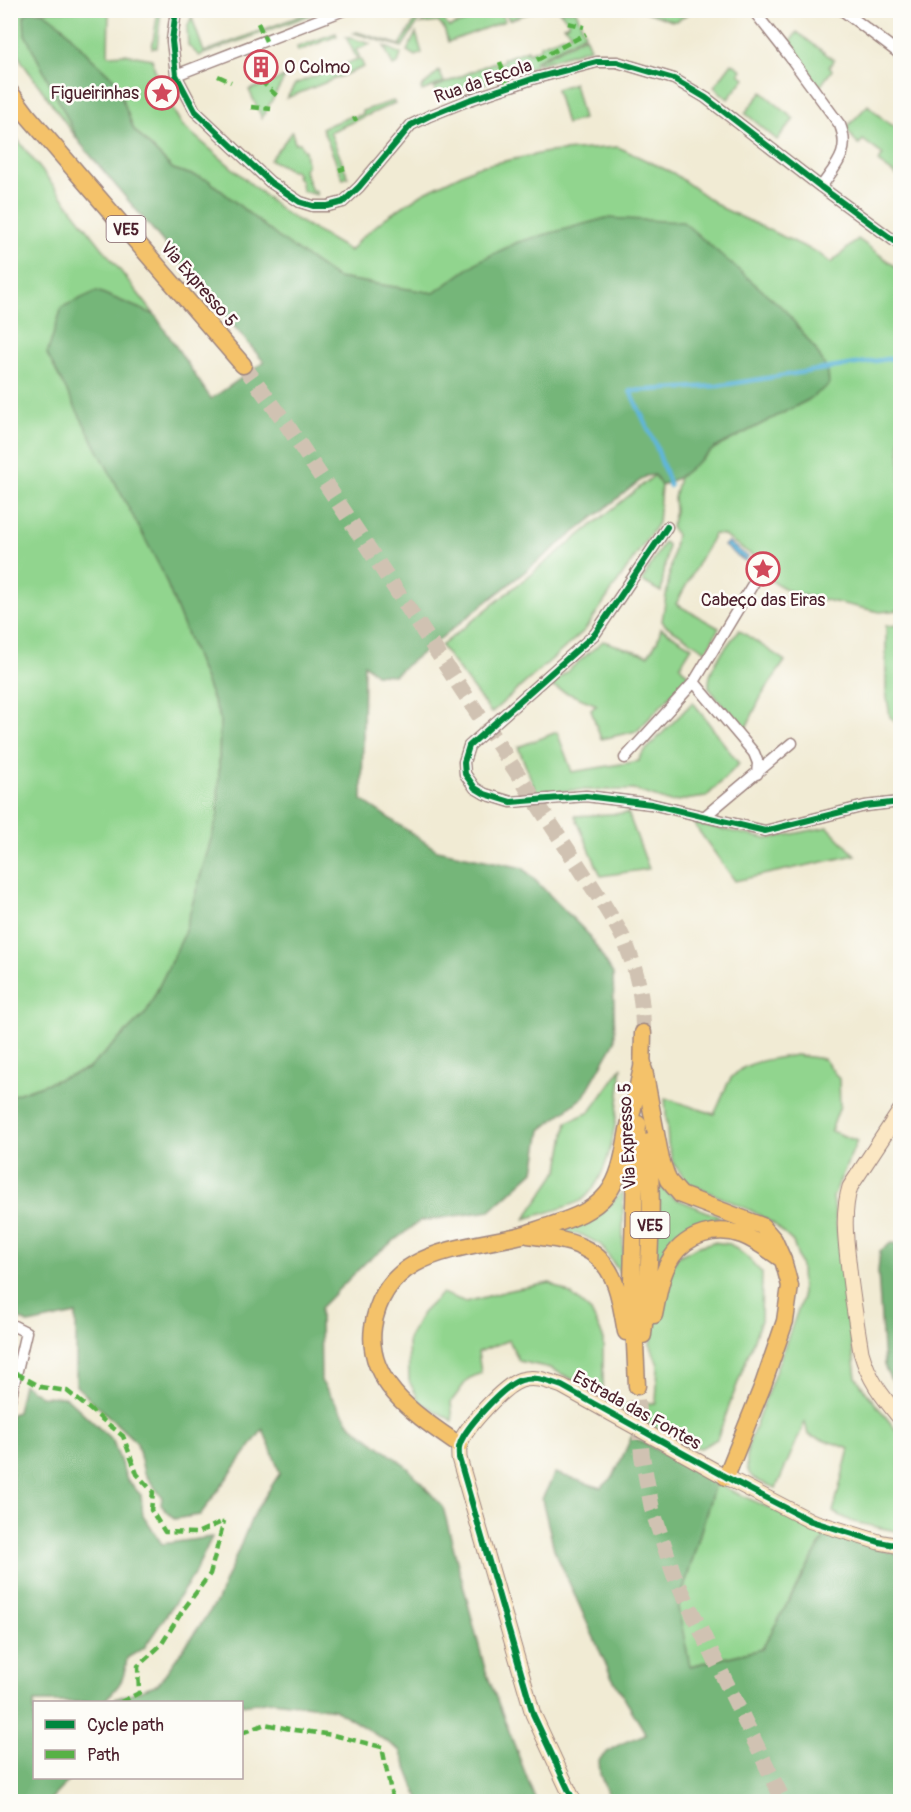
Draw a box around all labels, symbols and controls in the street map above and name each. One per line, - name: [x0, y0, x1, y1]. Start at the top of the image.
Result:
- building icon: O Colmo: [243, 49, 279, 85]
- street label: Rua da Escola: [431, 54, 535, 109]
- place label: O Colmo: [284, 56, 350, 79]
- place icon: Figueirinhas: [144, 75, 180, 111]
- place label: Figueirinhas: [50, 82, 139, 105]
- road number: VE5: [106, 216, 146, 242]
- street label: Via Expresso 5: [155, 237, 242, 332]
- place icon: Cabeço das Eiras: [745, 551, 781, 587]
- place label: Cabeço das Eiras: [701, 589, 825, 612]
- street label: Via Expresso 5: [613, 1082, 642, 1190]
- road number: VE5: [630, 1212, 670, 1238]
- street label: Estrada das Fontes: [569, 1366, 705, 1455]
- legend: [33, 1701, 243, 1779]
- text: Cycle path: [87, 1714, 164, 1737]
- text: Path: [87, 1744, 120, 1767]

